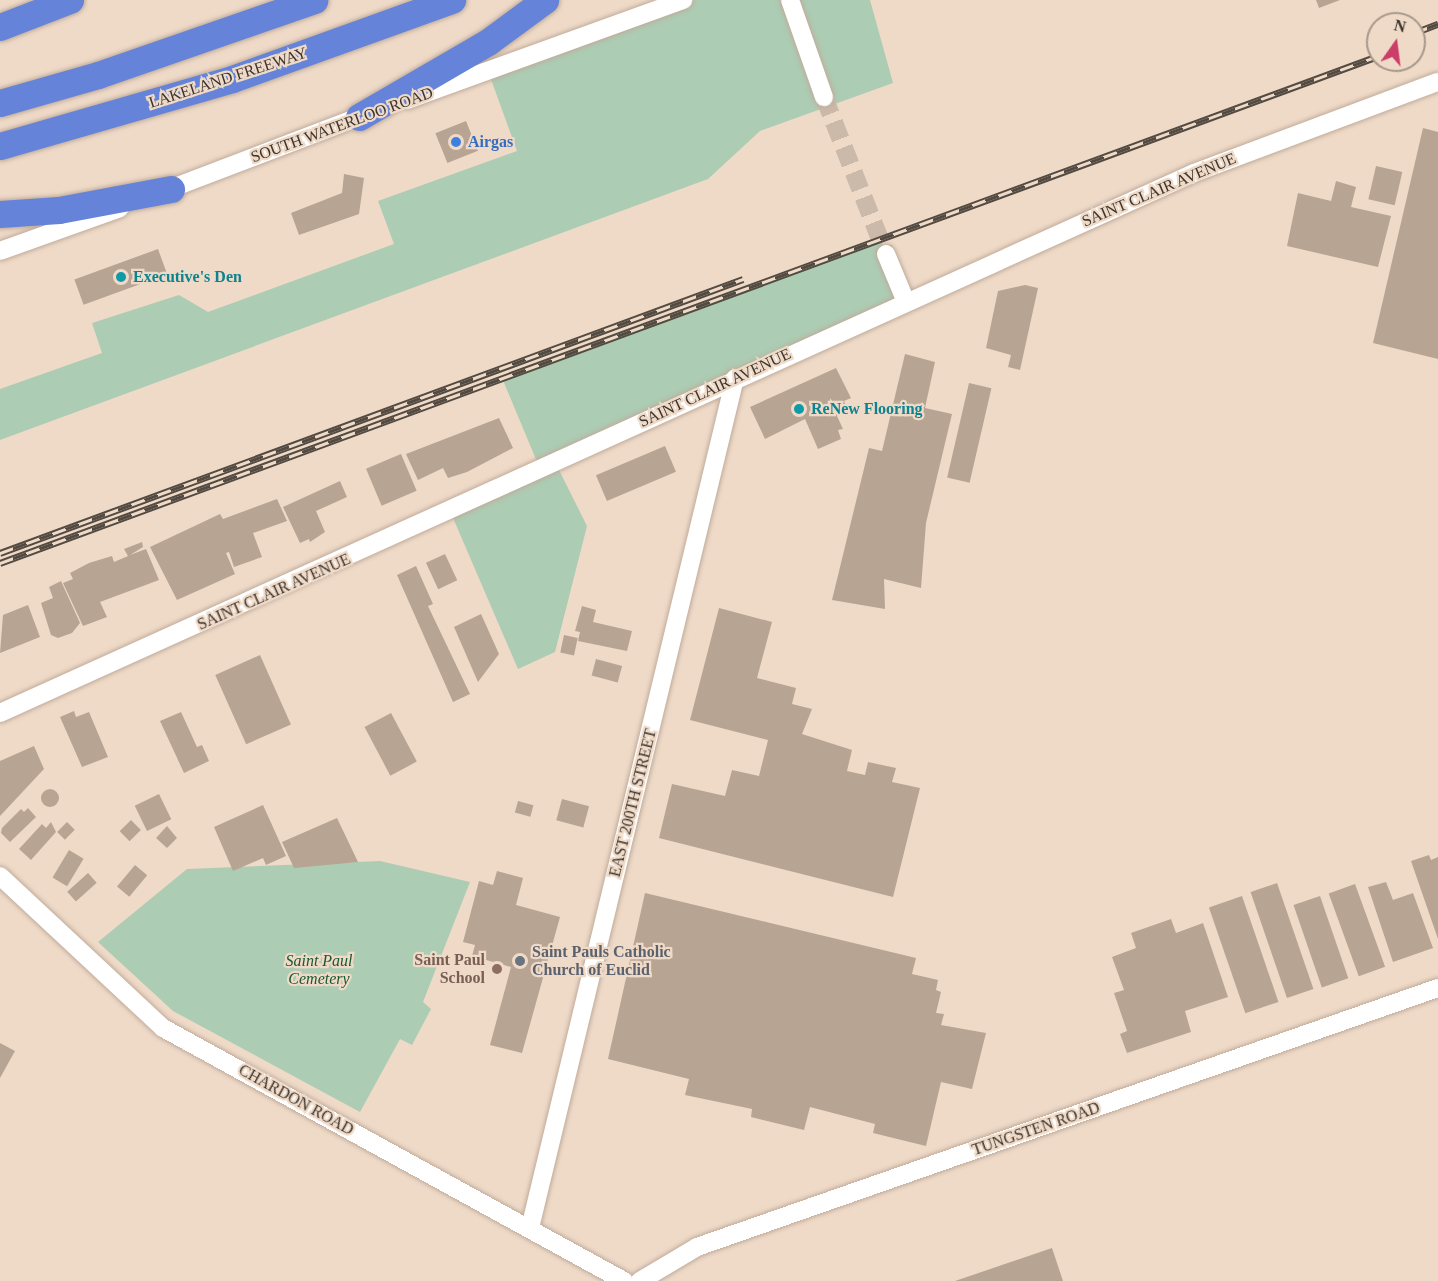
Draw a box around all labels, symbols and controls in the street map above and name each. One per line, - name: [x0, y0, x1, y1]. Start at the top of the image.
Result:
- north arrow: [1366, 12, 1426, 72]
- text: N: [1392, 16, 1408, 36]
- street label: LAKELAND FREEWAY: [146, 43, 310, 113]
- street label: SOUTH WATERLOO ROAD: [248, 83, 436, 167]
- place label: Airgas: [468, 132, 513, 152]
- marker: Airgas: [449, 135, 463, 149]
- street label: SAINT CLAIR AVENUE: [1078, 149, 1240, 231]
- place label: Executive's Den: [133, 267, 242, 287]
- marker: Executive's Den: [114, 270, 128, 284]
- street label: SAINT CLAIR AVENUE: [635, 344, 795, 432]
- place label: ReNew Flooring: [811, 399, 923, 419]
- marker: ReNew Flooring: [792, 402, 806, 416]
- street label: SAINT CLAIR AVENUE: [194, 549, 354, 635]
- street label: EAST 200TH STREET: [605, 727, 661, 879]
- place label: Saint Pauls Catholic Church of Euclid: [532, 942, 671, 980]
- place label: Saint Paul School: [414, 950, 485, 988]
- park label: Saint Paul Cemetery: [285, 951, 353, 989]
- marker: Saint Pauls Catholic Church of Euclid: [513, 954, 527, 968]
- marker: Saint Paul School: [490, 962, 504, 976]
- street label: CHARDON ROAD: [235, 1060, 357, 1140]
- street label: TUNGSTEN ROAD: [970, 1098, 1102, 1160]

